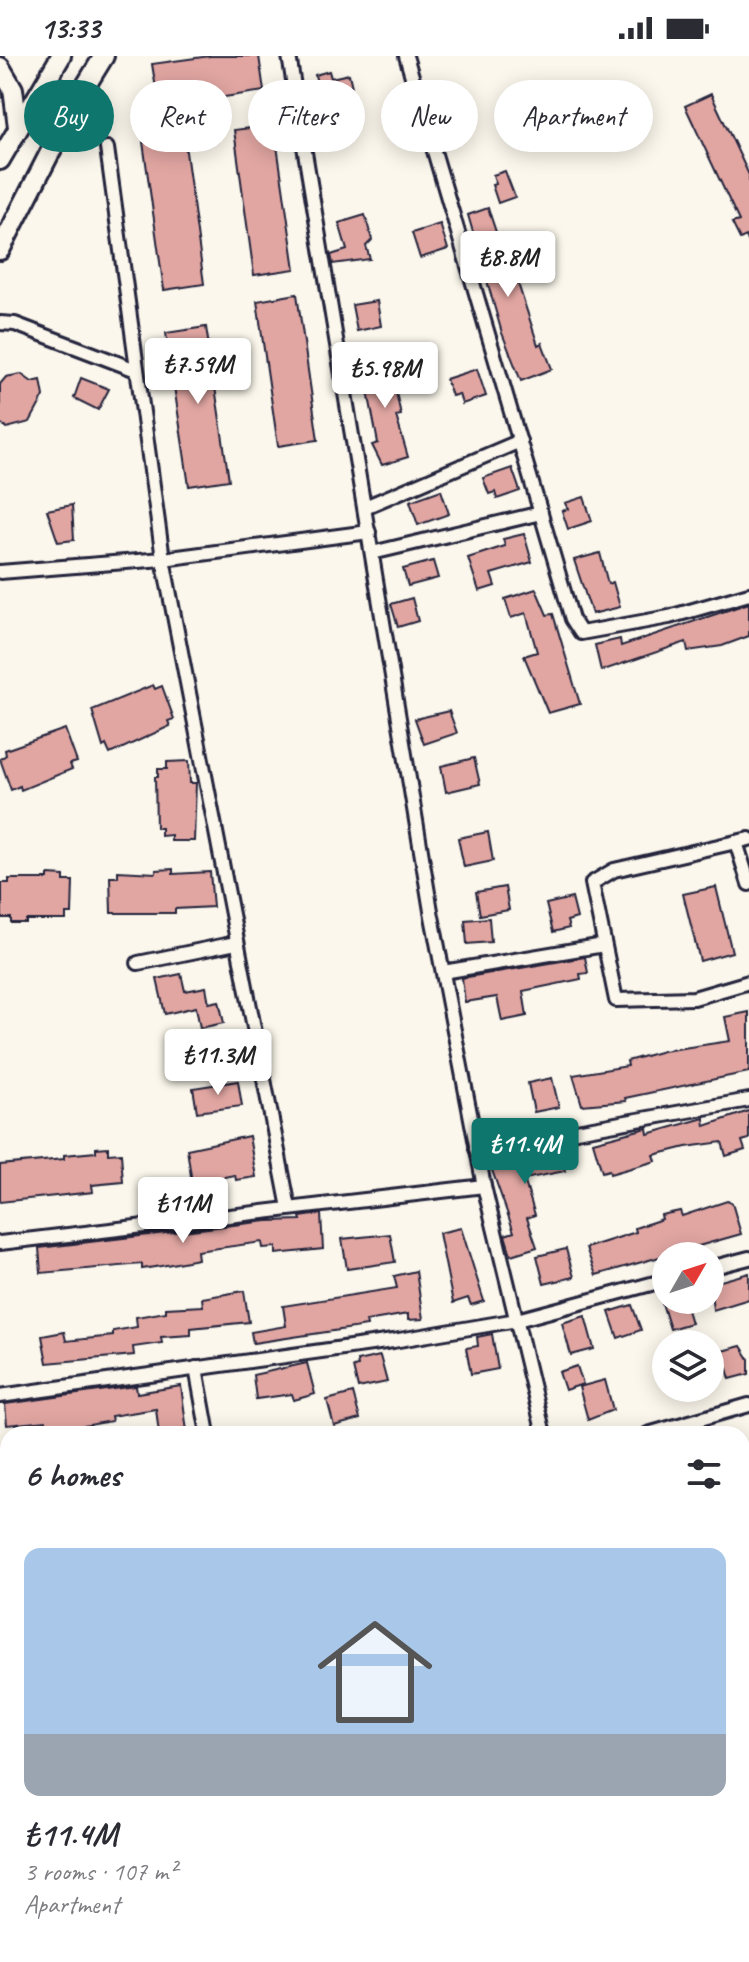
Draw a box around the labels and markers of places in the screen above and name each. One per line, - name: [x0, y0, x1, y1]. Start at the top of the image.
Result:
- pin: ₺8.8M: [452, 231, 564, 299]
- pin: ₺7.59M: [133, 338, 263, 406]
- pin: ₺5.98M: [320, 342, 450, 410]
- pin: ₺11.3M: [153, 1029, 283, 1097]
- pin: ₺11.4M: [460, 1118, 590, 1186]
- pin: ₺11M: [136, 1177, 230, 1245]

